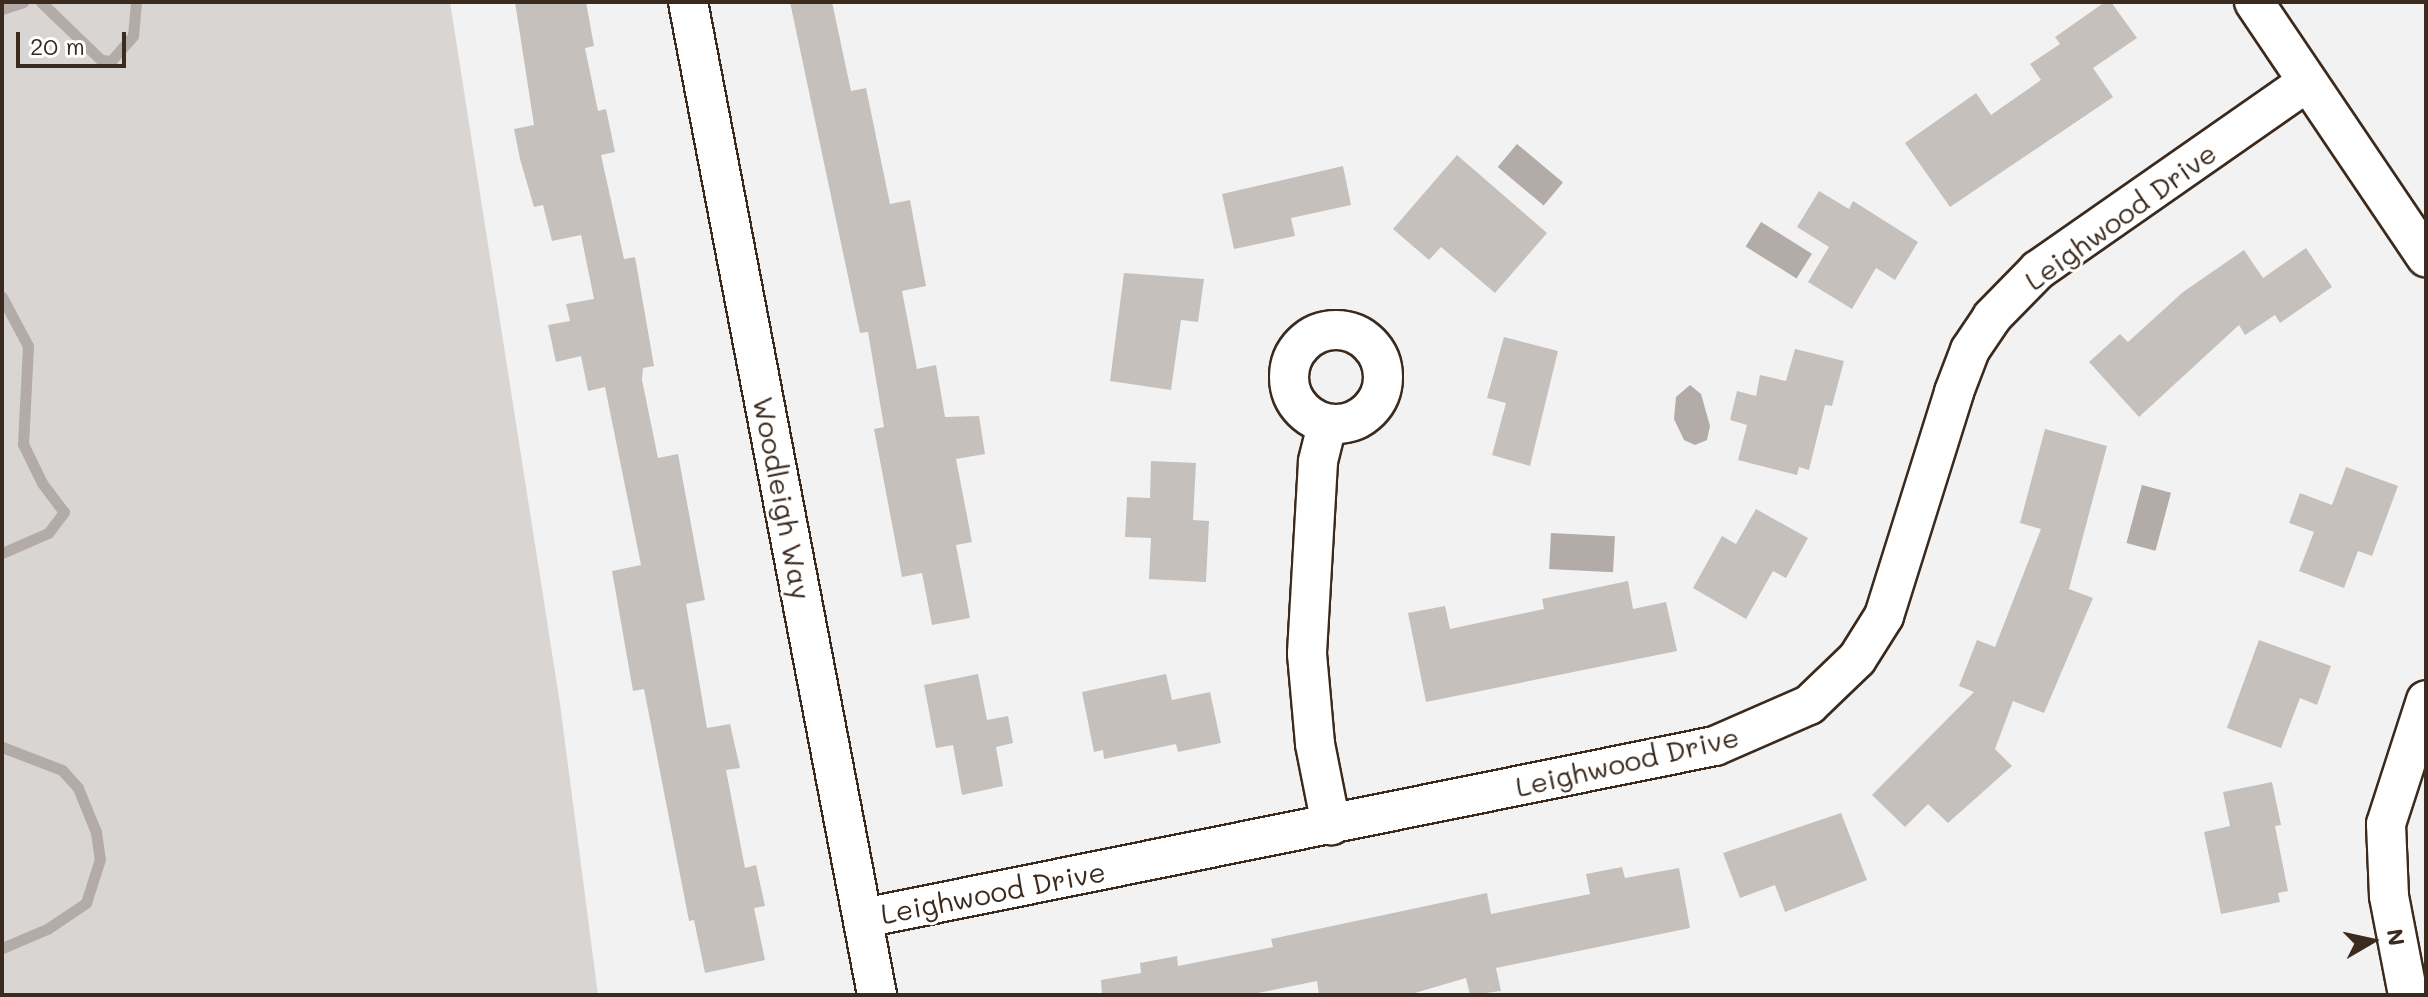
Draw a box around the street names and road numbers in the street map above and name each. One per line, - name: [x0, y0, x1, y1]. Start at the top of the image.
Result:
- street label: Leighwood Drive: [2018, 135, 2222, 297]
- street label: Woodleigh Way: [747, 394, 819, 602]
- street label: Leighwood Drive: [1512, 719, 1742, 803]
- street label: Leighwood Drive: [878, 854, 1108, 930]

